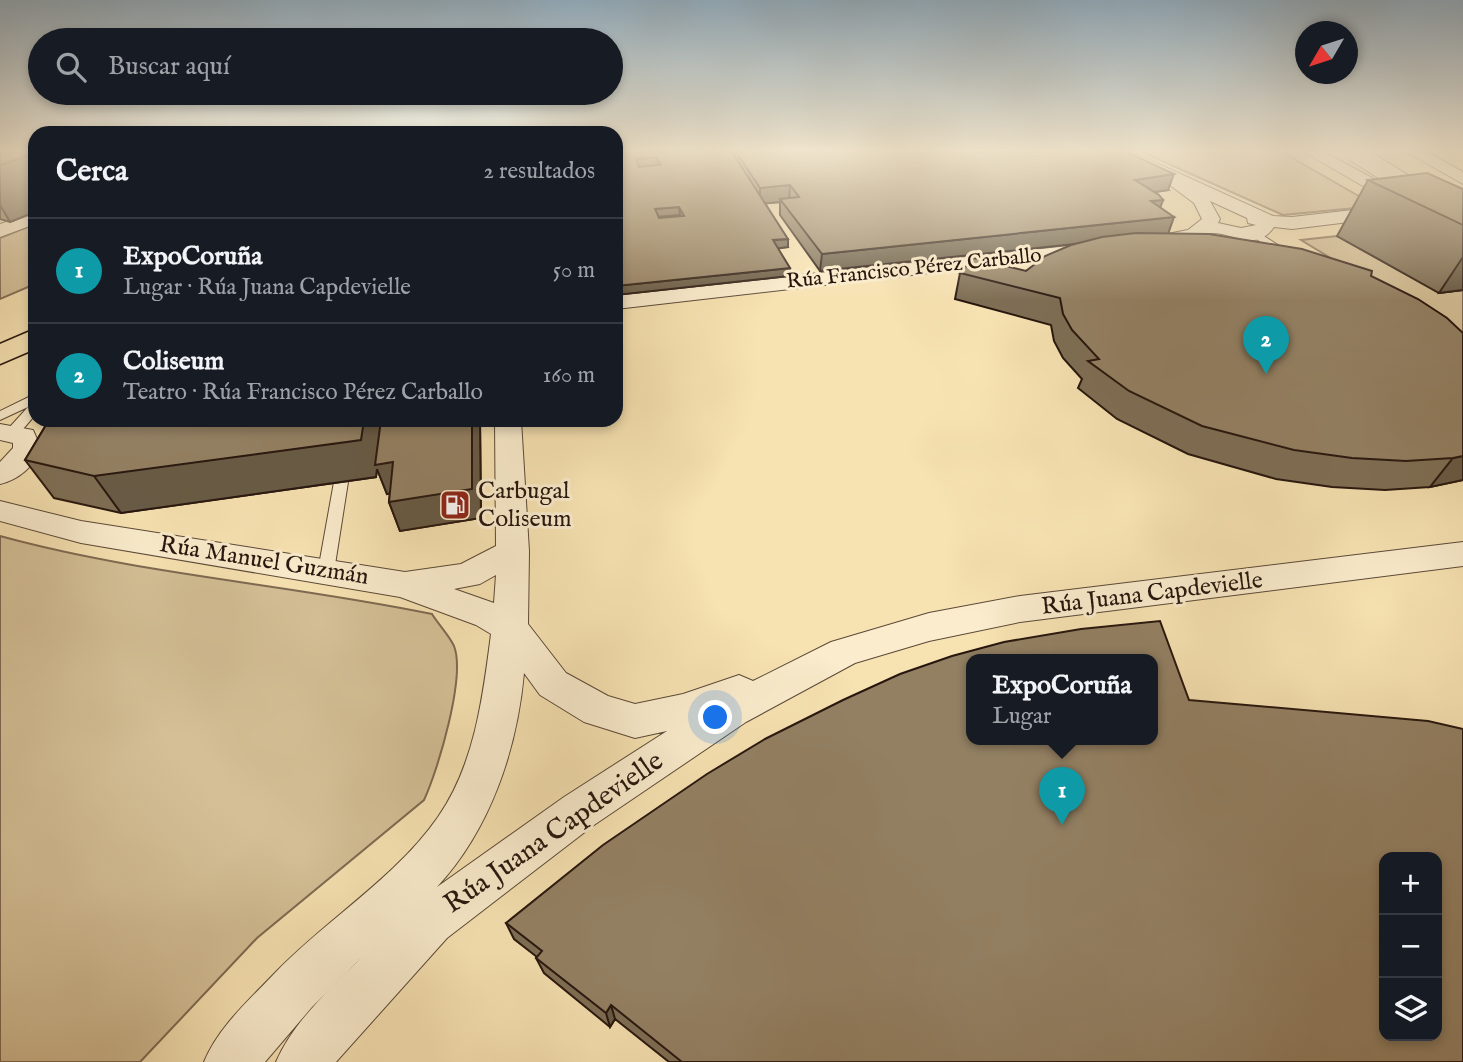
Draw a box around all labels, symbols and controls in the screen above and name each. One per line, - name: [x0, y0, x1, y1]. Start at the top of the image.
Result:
- north arrow: [1295, 21, 1358, 84]
- search box: [28, 28, 623, 105]
- icon: search: [52, 48, 90, 86]
- text: Buscar aquí: [108, 50, 230, 83]
- text: Cerca: [56, 153, 128, 191]
- text: 2 resultados: [483, 157, 595, 186]
- text: ExpoCoruña: [123, 240, 262, 273]
- street label: Rúa Francisco Pérez Carballo: [785, 242, 1043, 296]
- text: 1: [75, 256, 83, 285]
- text: 50 m: [553, 256, 595, 285]
- text: Lugar · Rúa Juana Capdevielle: [123, 273, 411, 302]
- pin: 2: [1243, 316, 1289, 374]
- text: Coliseum: [123, 345, 224, 378]
- text: 2: [74, 361, 84, 390]
- text: 160 m: [543, 361, 595, 390]
- text: Teatro · Rúa Francisco Pérez Carballo: [123, 378, 483, 407]
- place label: Carbugal Coliseum: [478, 476, 571, 535]
- fuel station icon: Carbugal Coliseum: [438, 488, 472, 522]
- street label: Rúa Manuel Guzmán: [157, 529, 371, 593]
- street label: Rúa Juana Capdevielle: [1039, 565, 1265, 623]
- popup: [966, 654, 1158, 745]
- text: ExpoCoruña: [992, 669, 1132, 702]
- your location: [698, 700, 732, 734]
- text: Lugar: [992, 702, 1051, 731]
- street label: Rúa Juana Capdevielle: [437, 744, 671, 922]
- pin: 1: [1039, 767, 1085, 825]
- map controls: [1379, 852, 1442, 1041]
- button: +: [1379, 852, 1442, 915]
- button: −: [1379, 915, 1442, 978]
- button: layers: [1379, 978, 1442, 1041]

